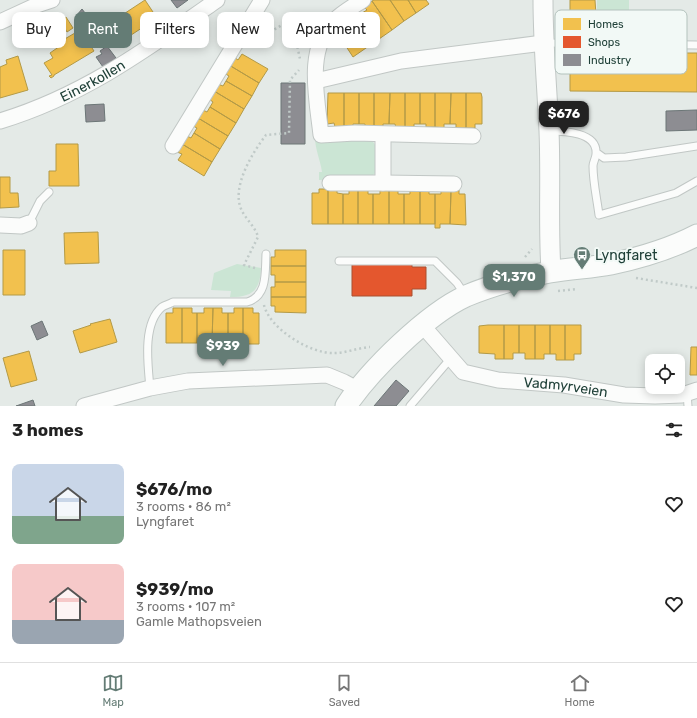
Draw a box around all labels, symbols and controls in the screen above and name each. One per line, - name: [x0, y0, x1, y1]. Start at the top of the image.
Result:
- legend: [555, 10, 687, 74]
- chip: Buy: [12, 12, 66, 48]
- chip: Rent: [74, 12, 132, 48]
- chip: Filters: [140, 12, 209, 48]
- chip: New: [217, 12, 274, 48]
- chip: Apartment: [282, 12, 380, 48]
- text: Homes: [588, 18, 624, 31]
- text: Shops: [588, 36, 620, 49]
- text: Industry: [588, 54, 631, 67]
- street label: Einerkollen: [57, 56, 128, 106]
- pin: $676: [540, 101, 588, 135]
- text: $676: [548, 106, 580, 121]
- bus stop icon: Lyngfaret: [572, 245, 592, 270]
- place label: Lyngfaret: [595, 247, 658, 264]
- pin: $1,370: [481, 264, 547, 298]
- text: $1,370: [492, 269, 536, 284]
- pin: $939: [199, 333, 247, 367]
- text: $939: [206, 338, 240, 353]
- map controls: [645, 354, 685, 394]
- button: locate: [645, 354, 685, 394]
- street label: Vadmyrveien: [523, 374, 609, 401]
- icon: filters: [663, 419, 685, 441]
- text: 3 homes: [12, 420, 83, 440]
- text: $676/mo: [136, 479, 212, 499]
- icon: home: [44, 480, 92, 528]
- icon: heart: [663, 493, 685, 515]
- text: 3 rooms · 86 m²: [136, 499, 231, 514]
- text: Lyngfaret: [136, 514, 194, 529]
- text: $939/mo: [136, 579, 214, 599]
- icon: home: [44, 580, 92, 628]
- icon: heart: [663, 593, 685, 615]
- text: 3 rooms · 107 m²: [136, 599, 235, 614]
- text: Gamle Mathopsveien: [136, 614, 262, 629]
- tab: Map: [102, 672, 124, 709]
- tab: Saved: [329, 672, 360, 709]
- tab: Home: [565, 672, 595, 709]

